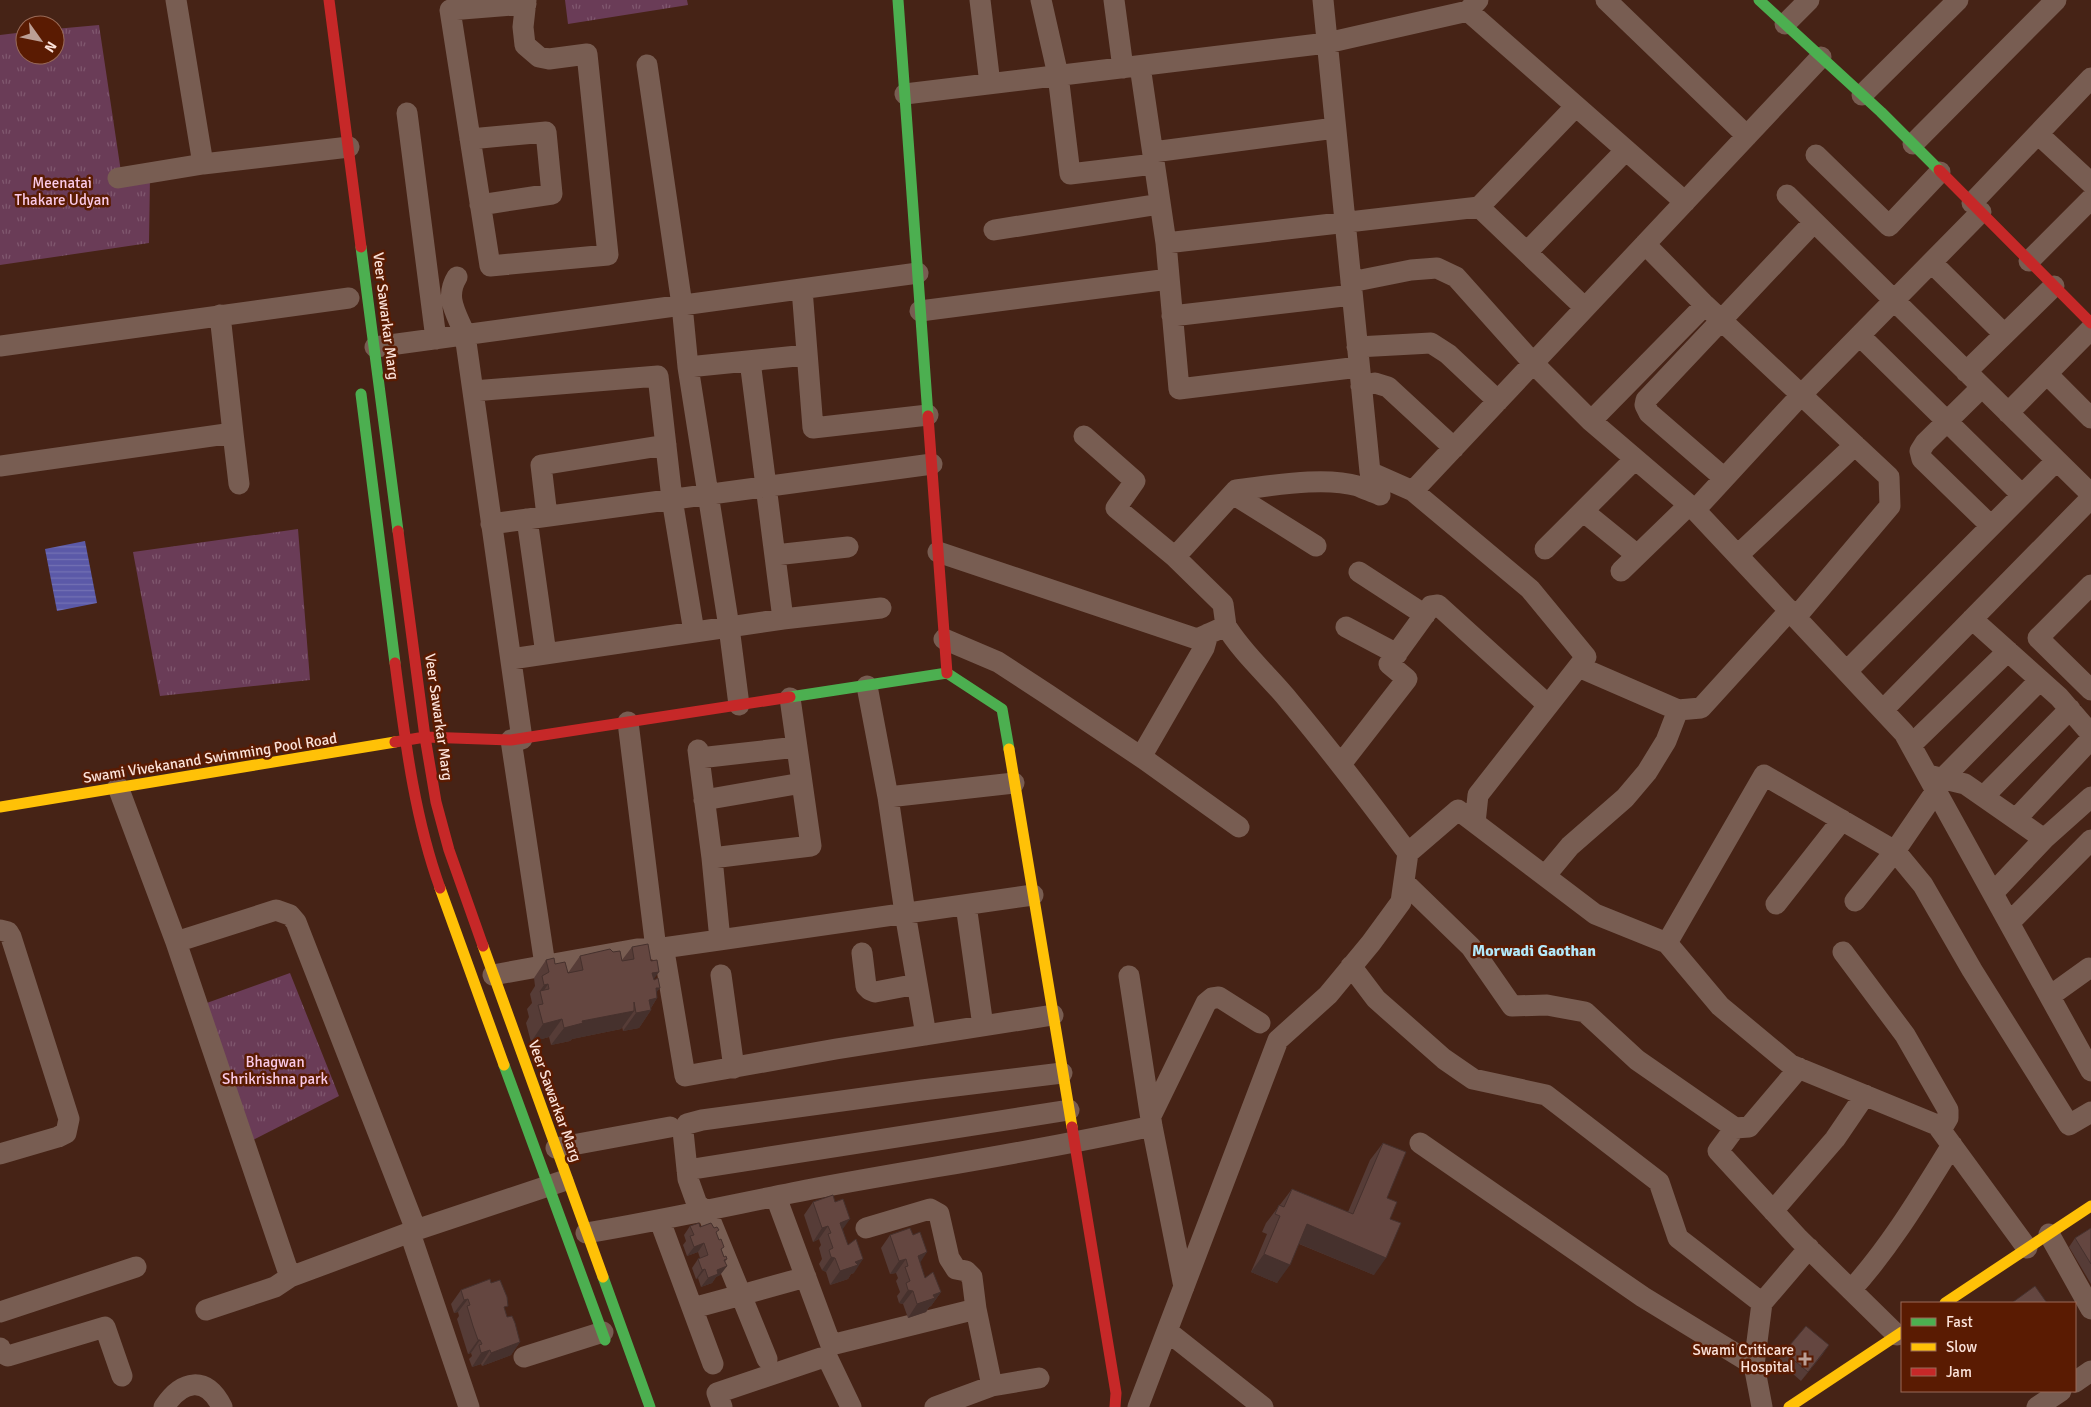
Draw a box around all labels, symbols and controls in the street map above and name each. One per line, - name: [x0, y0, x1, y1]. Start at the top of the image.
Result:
- north arrow: [15, 15, 65, 65]
- text: N: [41, 38, 60, 56]
- park label: Meenatai Thakare Udyan: [15, 174, 109, 209]
- street label: Veer Sawarkar Marg: [369, 251, 403, 381]
- street label: Veer Sawarkar Marg: [421, 652, 457, 782]
- street label: Swami Vivekanand Swimming Pool Road: [82, 729, 338, 787]
- district label: Morwadi Gaothan: [1472, 941, 1596, 961]
- street label: Veer Sawarkar Marg: [525, 1038, 585, 1164]
- park label: Bhagwan Shrikrishna park: [222, 1053, 329, 1088]
- legend: [1901, 1302, 2076, 1392]
- text: Fast: [1946, 1313, 1973, 1331]
- text: Slow: [1946, 1338, 1977, 1356]
- place label: Swami Criticare Hospital: [1693, 1341, 1794, 1376]
- marker: Swami Criticare Hospital: [1798, 1352, 1812, 1366]
- text: Jam: [1946, 1363, 1972, 1381]

